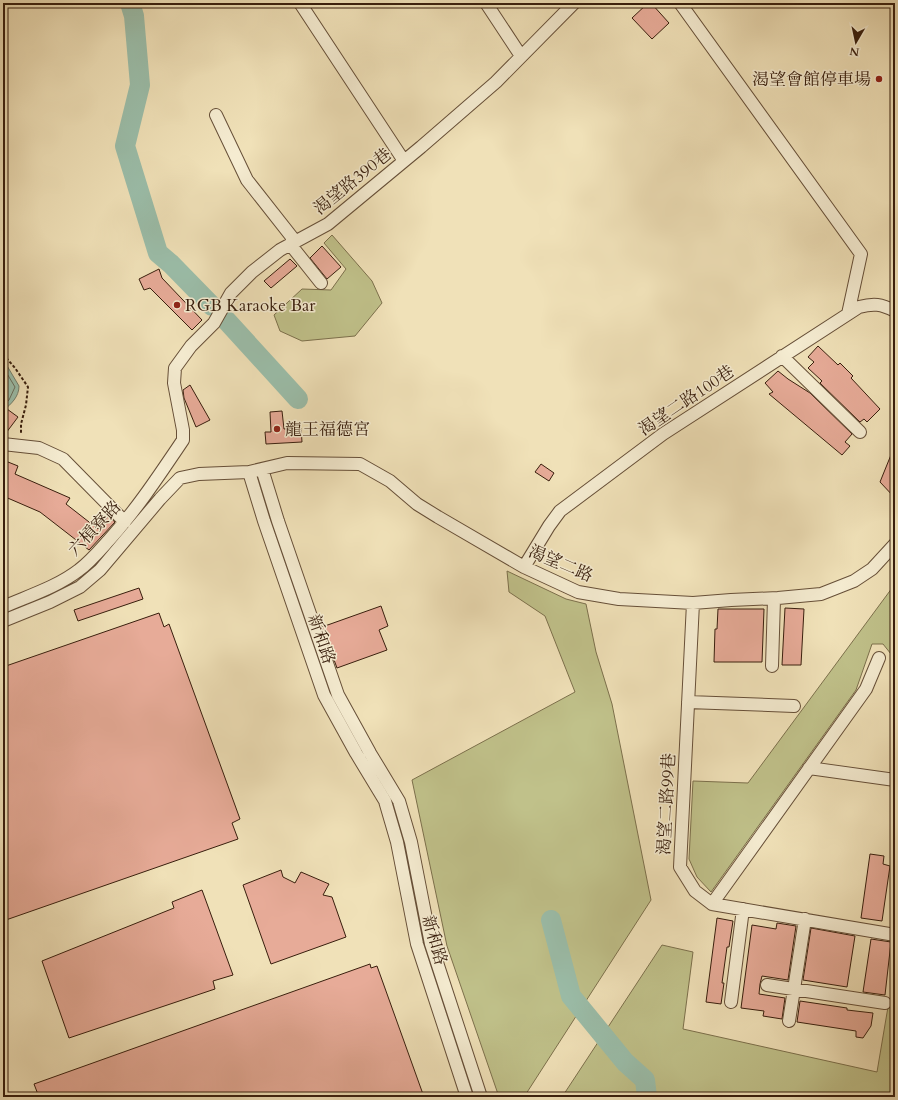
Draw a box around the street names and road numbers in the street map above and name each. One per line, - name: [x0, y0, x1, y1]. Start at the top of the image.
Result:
- street label: 渴望路390巷: [309, 143, 396, 220]
- street label: 渴望二路100巷: [634, 360, 739, 441]
- street label: 六槓寮路: [63, 496, 126, 561]
- street label: 渴望二路: [525, 540, 597, 587]
- street label: 新和路: [302, 611, 341, 667]
- street label: 渴望二路99巷: [652, 752, 681, 856]
- street label: 新和路: [416, 912, 453, 968]

